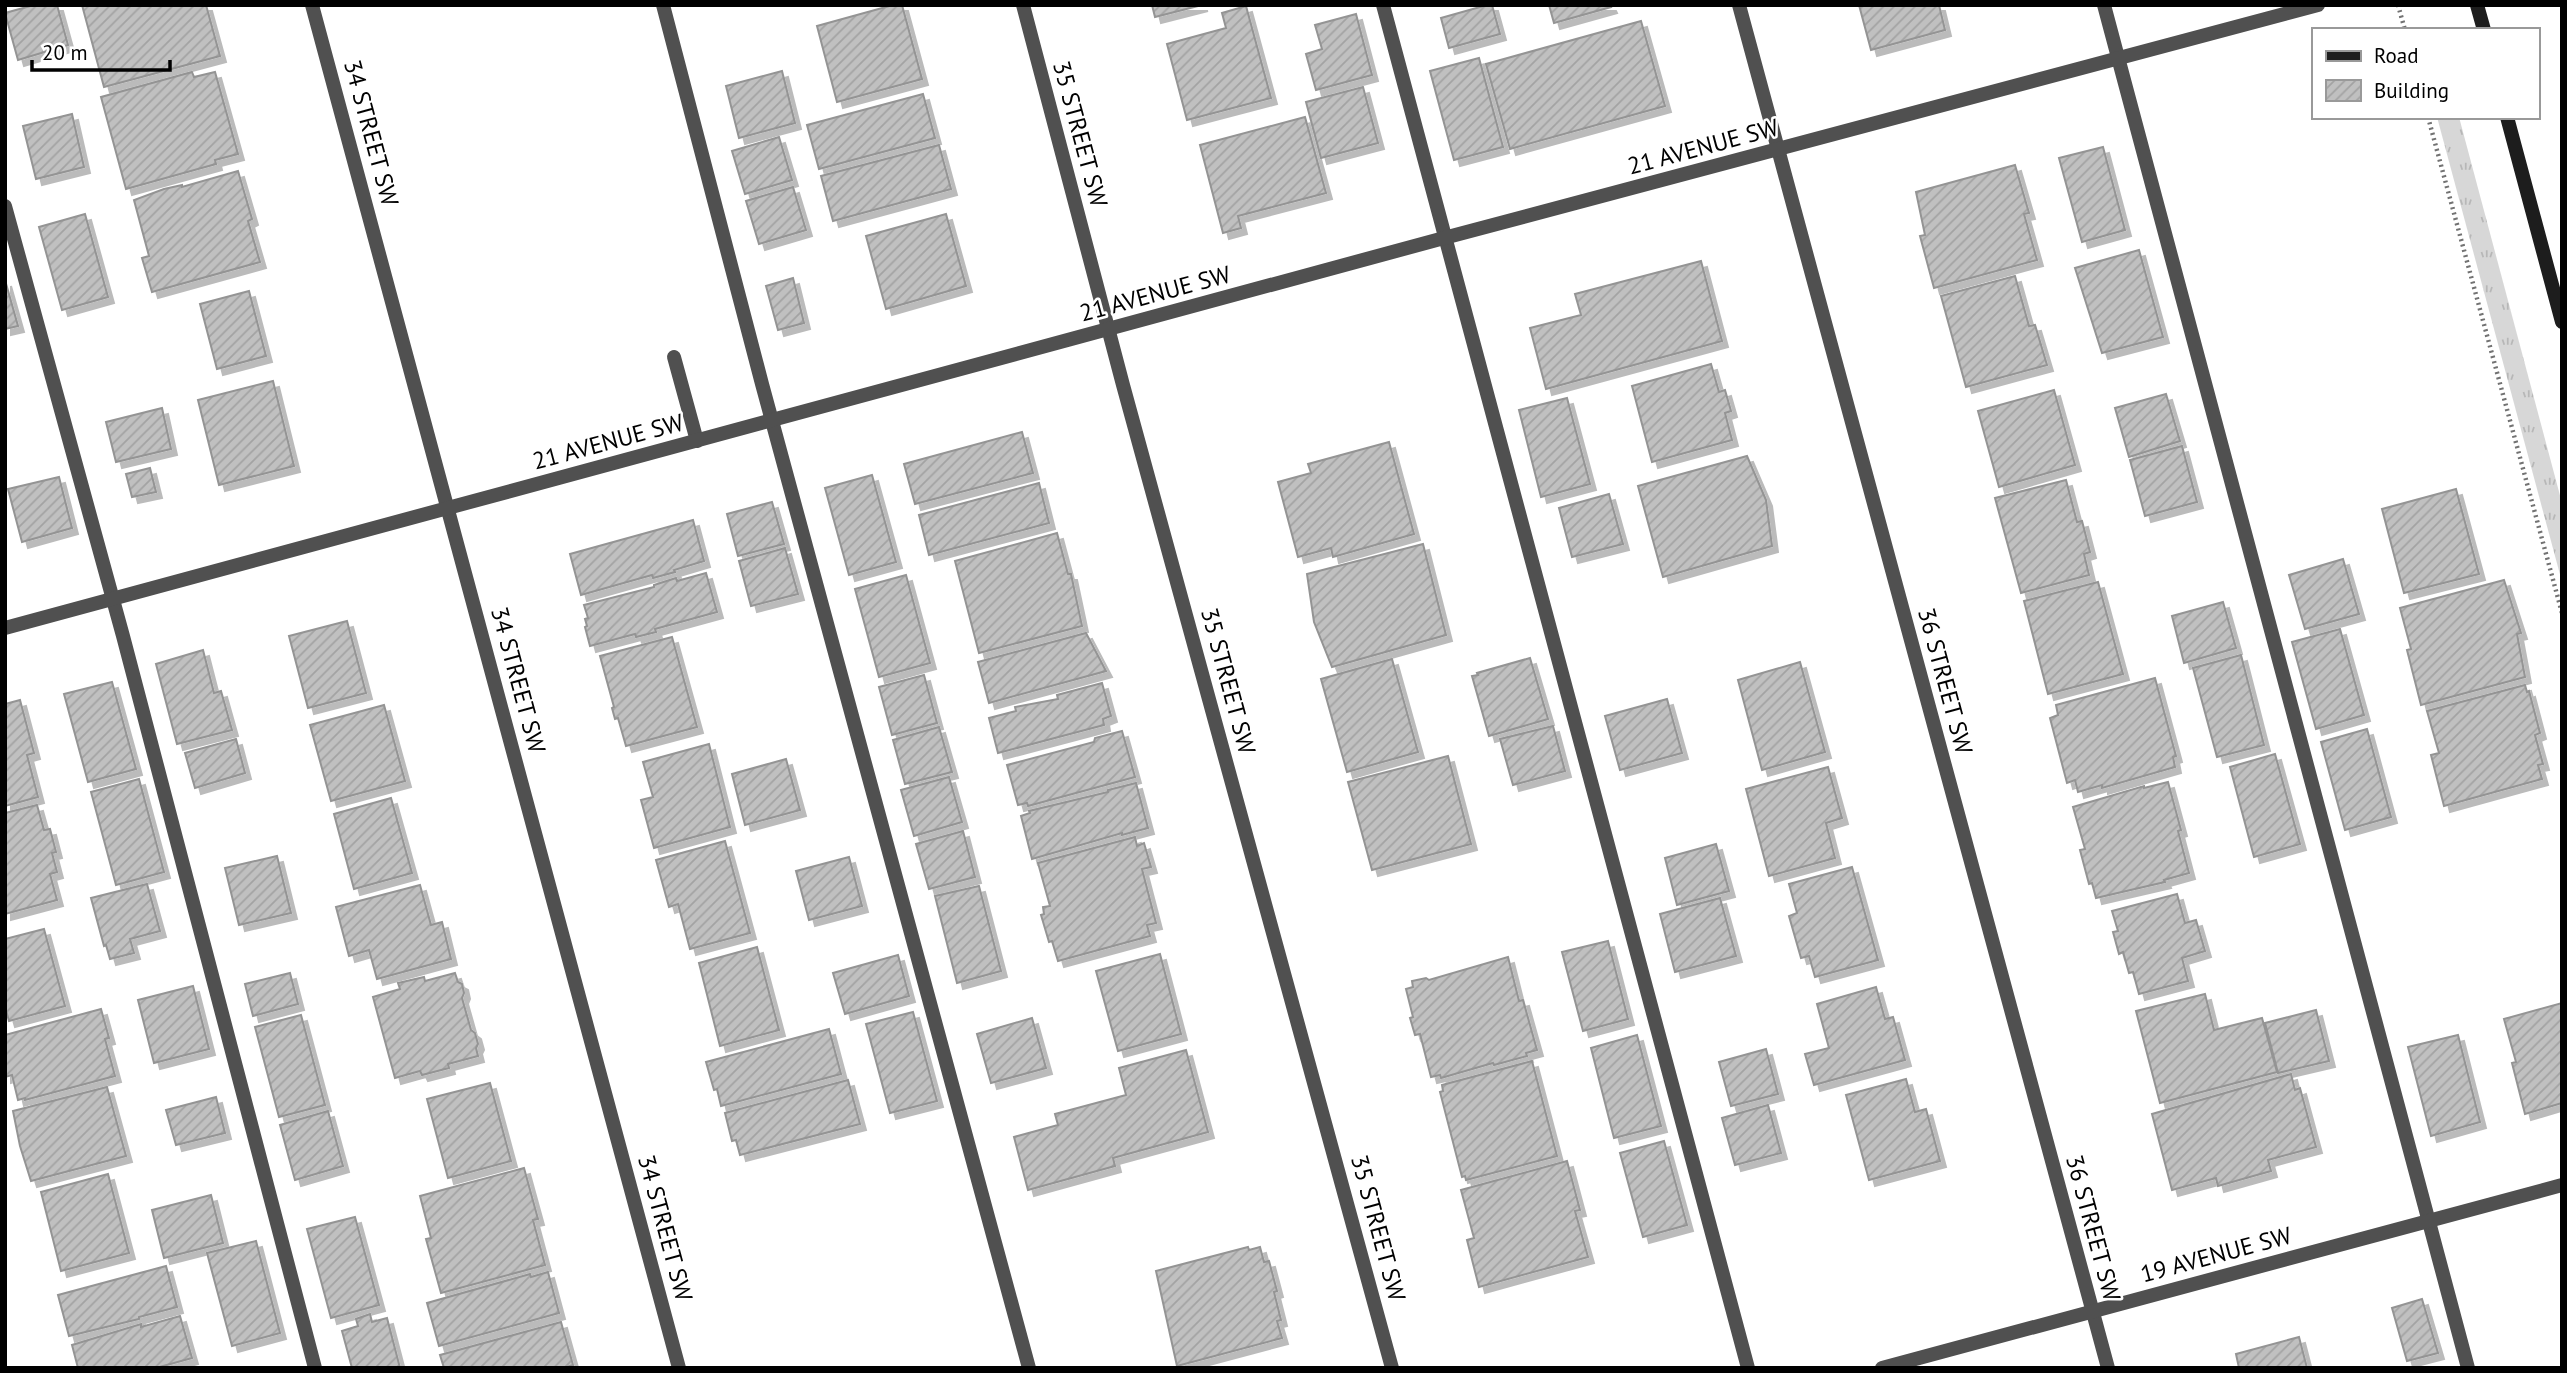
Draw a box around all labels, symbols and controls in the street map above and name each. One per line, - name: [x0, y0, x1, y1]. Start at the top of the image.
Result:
- scale bar: [32, 28, 170, 72]
- legend: [2312, 28, 2539, 119]
- text: 20 m: [42, 39, 88, 66]
- text: Road: [2374, 42, 2418, 69]
- street label: 34 STREET SW: [337, 56, 406, 209]
- street label: 35 STREET SW: [1046, 57, 1115, 210]
- text: Building: [2374, 77, 2449, 104]
- street label: 21 AVENUE SW: [1624, 111, 1782, 182]
- street label: 21 AVENUE SW: [1076, 258, 1234, 329]
- street label: 21 AVENUE SW: [529, 406, 687, 477]
- street label: 34 STREET SW: [484, 603, 553, 756]
- street label: 35 STREET SW: [1194, 604, 1263, 757]
- street label: 36 STREET SW: [1911, 604, 1980, 757]
- street label: 34 STREET SW: [631, 1151, 700, 1304]
- street label: 35 STREET SW: [1344, 1151, 1413, 1304]
- street label: 36 STREET SW: [2059, 1151, 2128, 1304]
- street label: 19 AVENUE SW: [2137, 1219, 2295, 1290]

